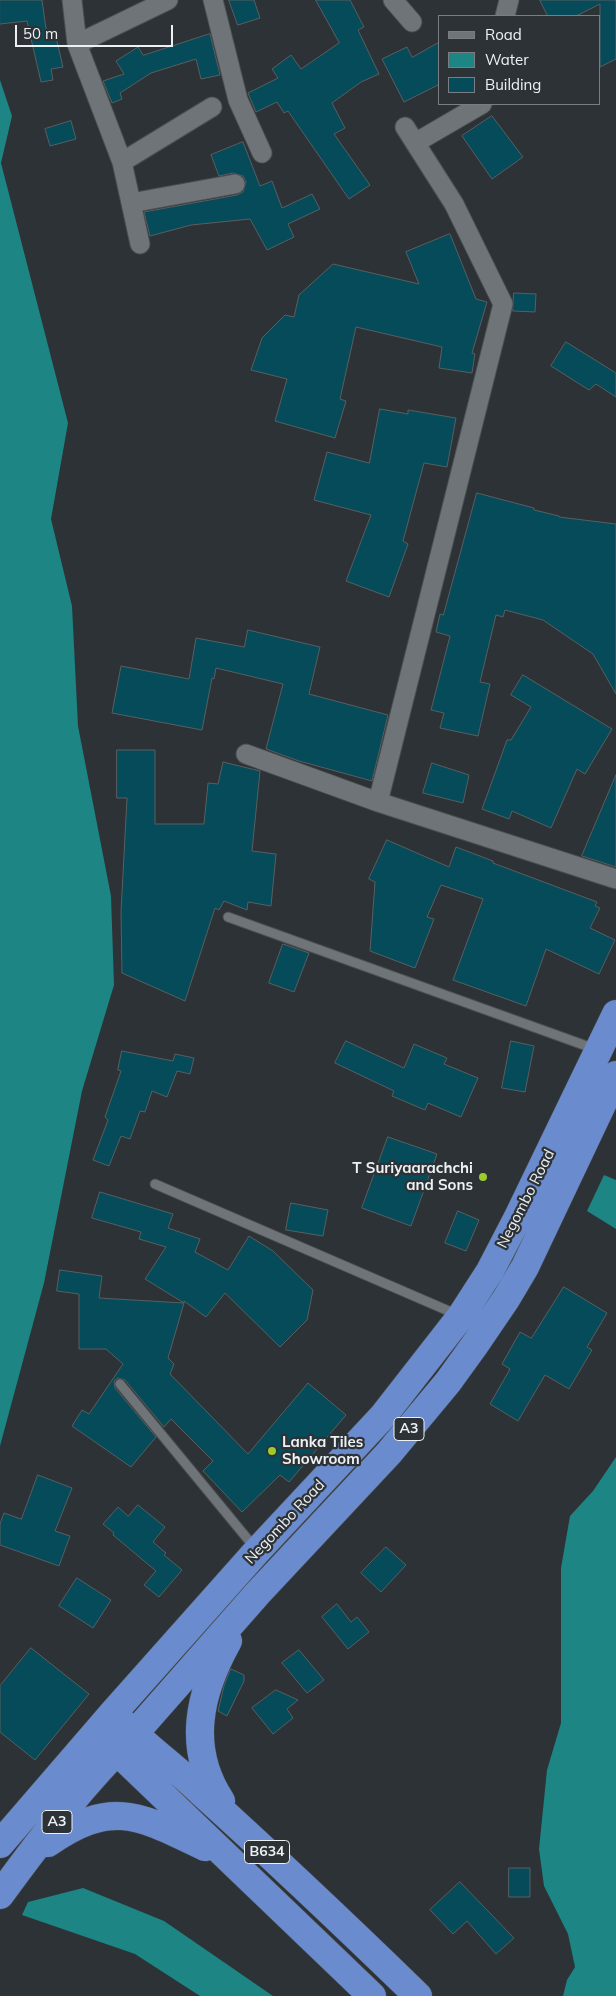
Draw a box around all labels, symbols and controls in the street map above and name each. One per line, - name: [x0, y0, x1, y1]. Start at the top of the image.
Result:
- scale bar: [18, 15, 175, 47]
- legend: [438, 15, 601, 105]
- text: 50 m: [23, 24, 58, 43]
- text: Road: [485, 25, 522, 44]
- text: Water: [485, 50, 529, 69]
- text: Building: [485, 75, 541, 94]
- street label: Negombo Road: [493, 1147, 559, 1251]
- place label: T Suriyaarachchi and Sons: [352, 1159, 473, 1194]
- marker: T Suriyaarachchi and Sons: [477, 1171, 489, 1183]
- road number: A3: [394, 1418, 424, 1440]
- place label: Lanka Tiles Showroom: [282, 1433, 363, 1468]
- marker: Lanka Tiles Showroom: [266, 1445, 278, 1457]
- street label: Negombo Road: [241, 1476, 329, 1568]
- road number: A3: [42, 1810, 72, 1834]
- road number: B634: [244, 1840, 290, 1864]

